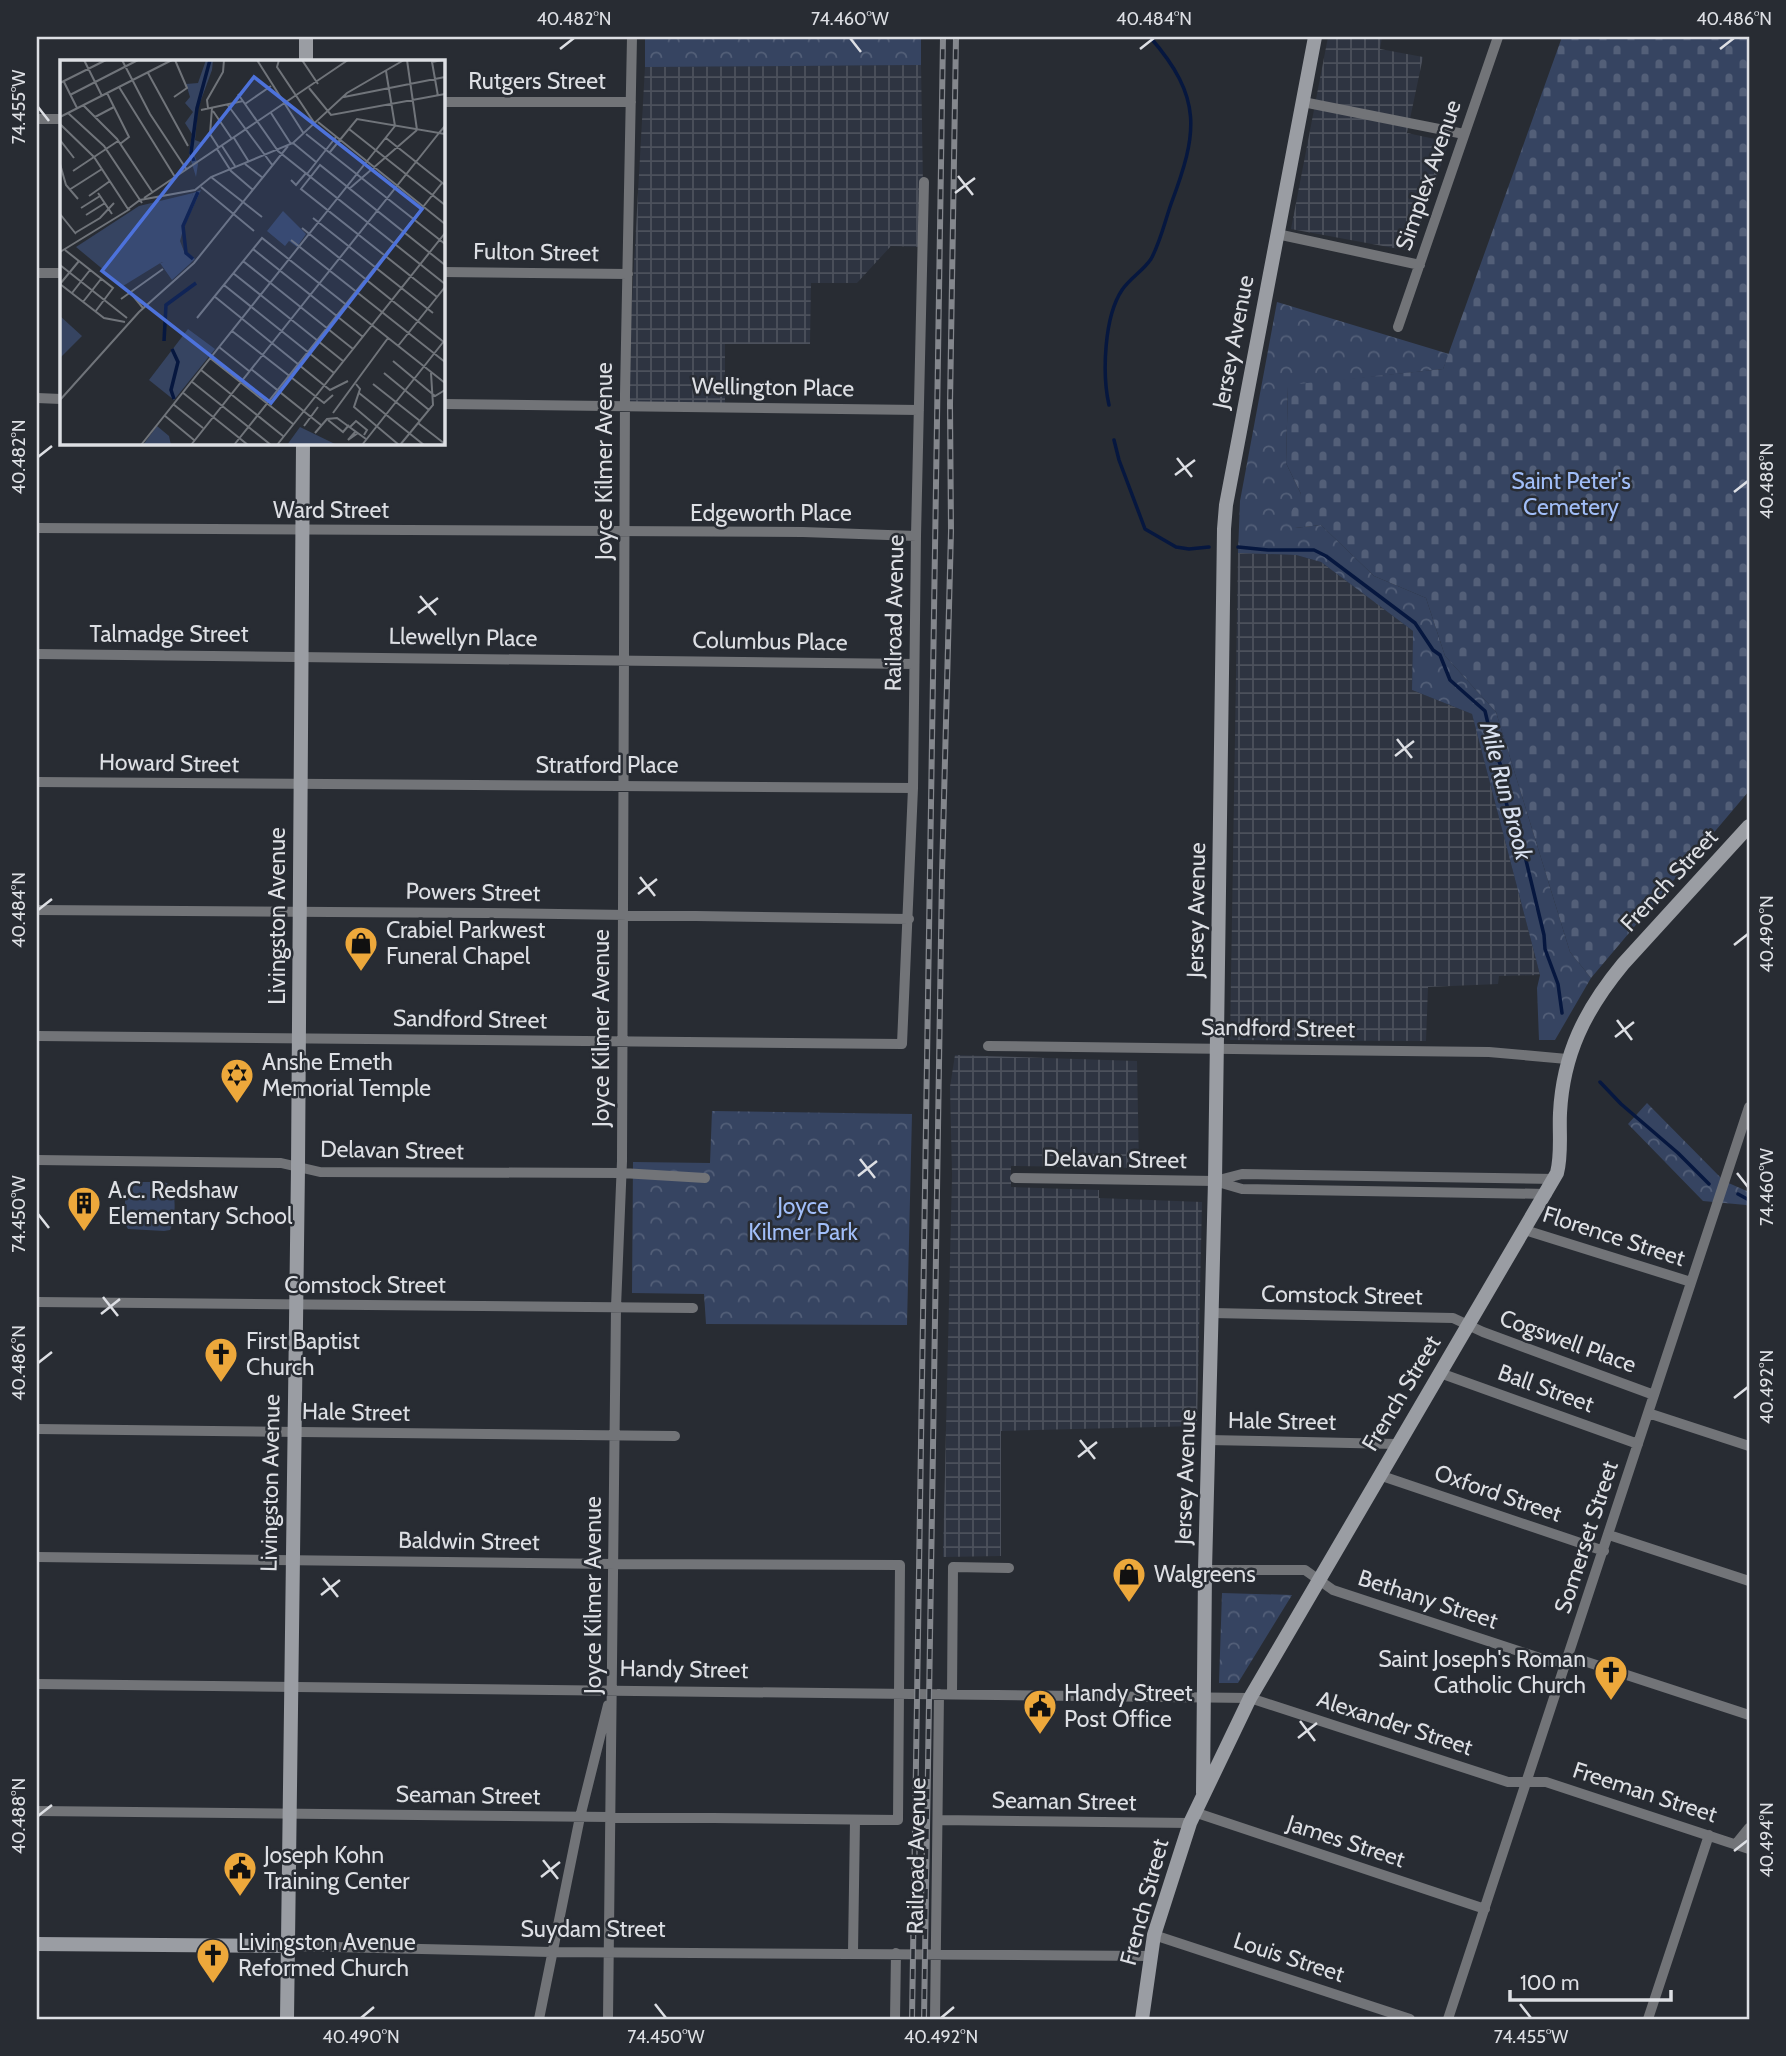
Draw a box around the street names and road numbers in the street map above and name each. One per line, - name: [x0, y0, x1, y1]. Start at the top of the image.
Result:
- street label: Rutgers Street: [468, 67, 606, 95]
- street label: Simplex Avenue: [1389, 96, 1467, 254]
- street label: Fulton Street: [473, 237, 599, 267]
- street label: Jersey Avenue: [1206, 273, 1260, 412]
- street label: Joyce Kilmer Avenue: [590, 362, 618, 561]
- street label: Wellington Place: [691, 372, 855, 402]
- street label: Ward Street: [273, 496, 389, 524]
- street label: Edgeworth Place: [690, 499, 852, 527]
- street label: Railroad Avenue: [879, 534, 909, 692]
- street label: Talmadge Street: [90, 620, 249, 648]
- street label: Llewellyn Place: [388, 622, 538, 652]
- street label: Columbus Place: [692, 626, 848, 656]
- street label: Howard Street: [99, 748, 240, 778]
- street label: Stratford Place: [535, 751, 679, 779]
- street label: French Street: [1615, 823, 1724, 937]
- street label: Livingston Avenue: [263, 827, 291, 1005]
- street label: Jersey Avenue: [1181, 842, 1211, 979]
- street label: Powers Street: [405, 877, 541, 907]
- street label: Joyce Kilmer Avenue: [587, 929, 615, 1128]
- street label: Sandford Street: [393, 1004, 548, 1034]
- street label: Sandford Street: [1201, 1013, 1356, 1043]
- street label: Delavan Street: [320, 1135, 464, 1165]
- street label: Delavan Street: [1043, 1144, 1187, 1174]
- street label: Florence Street: [1539, 1200, 1689, 1272]
- street label: Comstock Street: [284, 1271, 446, 1299]
- street label: Comstock Street: [1261, 1280, 1423, 1310]
- street label: Cogswell Place: [1496, 1303, 1640, 1379]
- street label: French Street: [1356, 1330, 1447, 1456]
- street label: Ball Street: [1494, 1358, 1598, 1418]
- street label: Livingston Avenue: [254, 1394, 286, 1572]
- street label: Hale Street: [302, 1397, 411, 1427]
- street label: Hale Street: [1228, 1406, 1337, 1436]
- street label: Jersey Avenue: [1169, 1409, 1201, 1546]
- street label: Somerset Street: [1548, 1457, 1624, 1617]
- street label: Oxford Street: [1431, 1458, 1565, 1528]
- street label: Joyce Kilmer Avenue: [579, 1496, 607, 1695]
- street label: Baldwin Street: [398, 1526, 540, 1556]
- street label: Bethany Street: [1355, 1563, 1502, 1635]
- street label: Handy Street: [619, 1654, 749, 1684]
- street label: Alexander Street: [1314, 1685, 1476, 1761]
- street label: Freeman Street: [1569, 1756, 1721, 1829]
- street label: Railroad Avenue: [901, 1777, 931, 1935]
- street label: Seaman Street: [395, 1780, 541, 1810]
- street label: Seaman Street: [991, 1786, 1137, 1816]
- street label: James Street: [1283, 1808, 1409, 1873]
- street label: French Street: [1114, 1835, 1174, 1968]
- street label: Suydam Street: [521, 1915, 666, 1943]
- street label: Louis Street: [1230, 1926, 1348, 1988]

